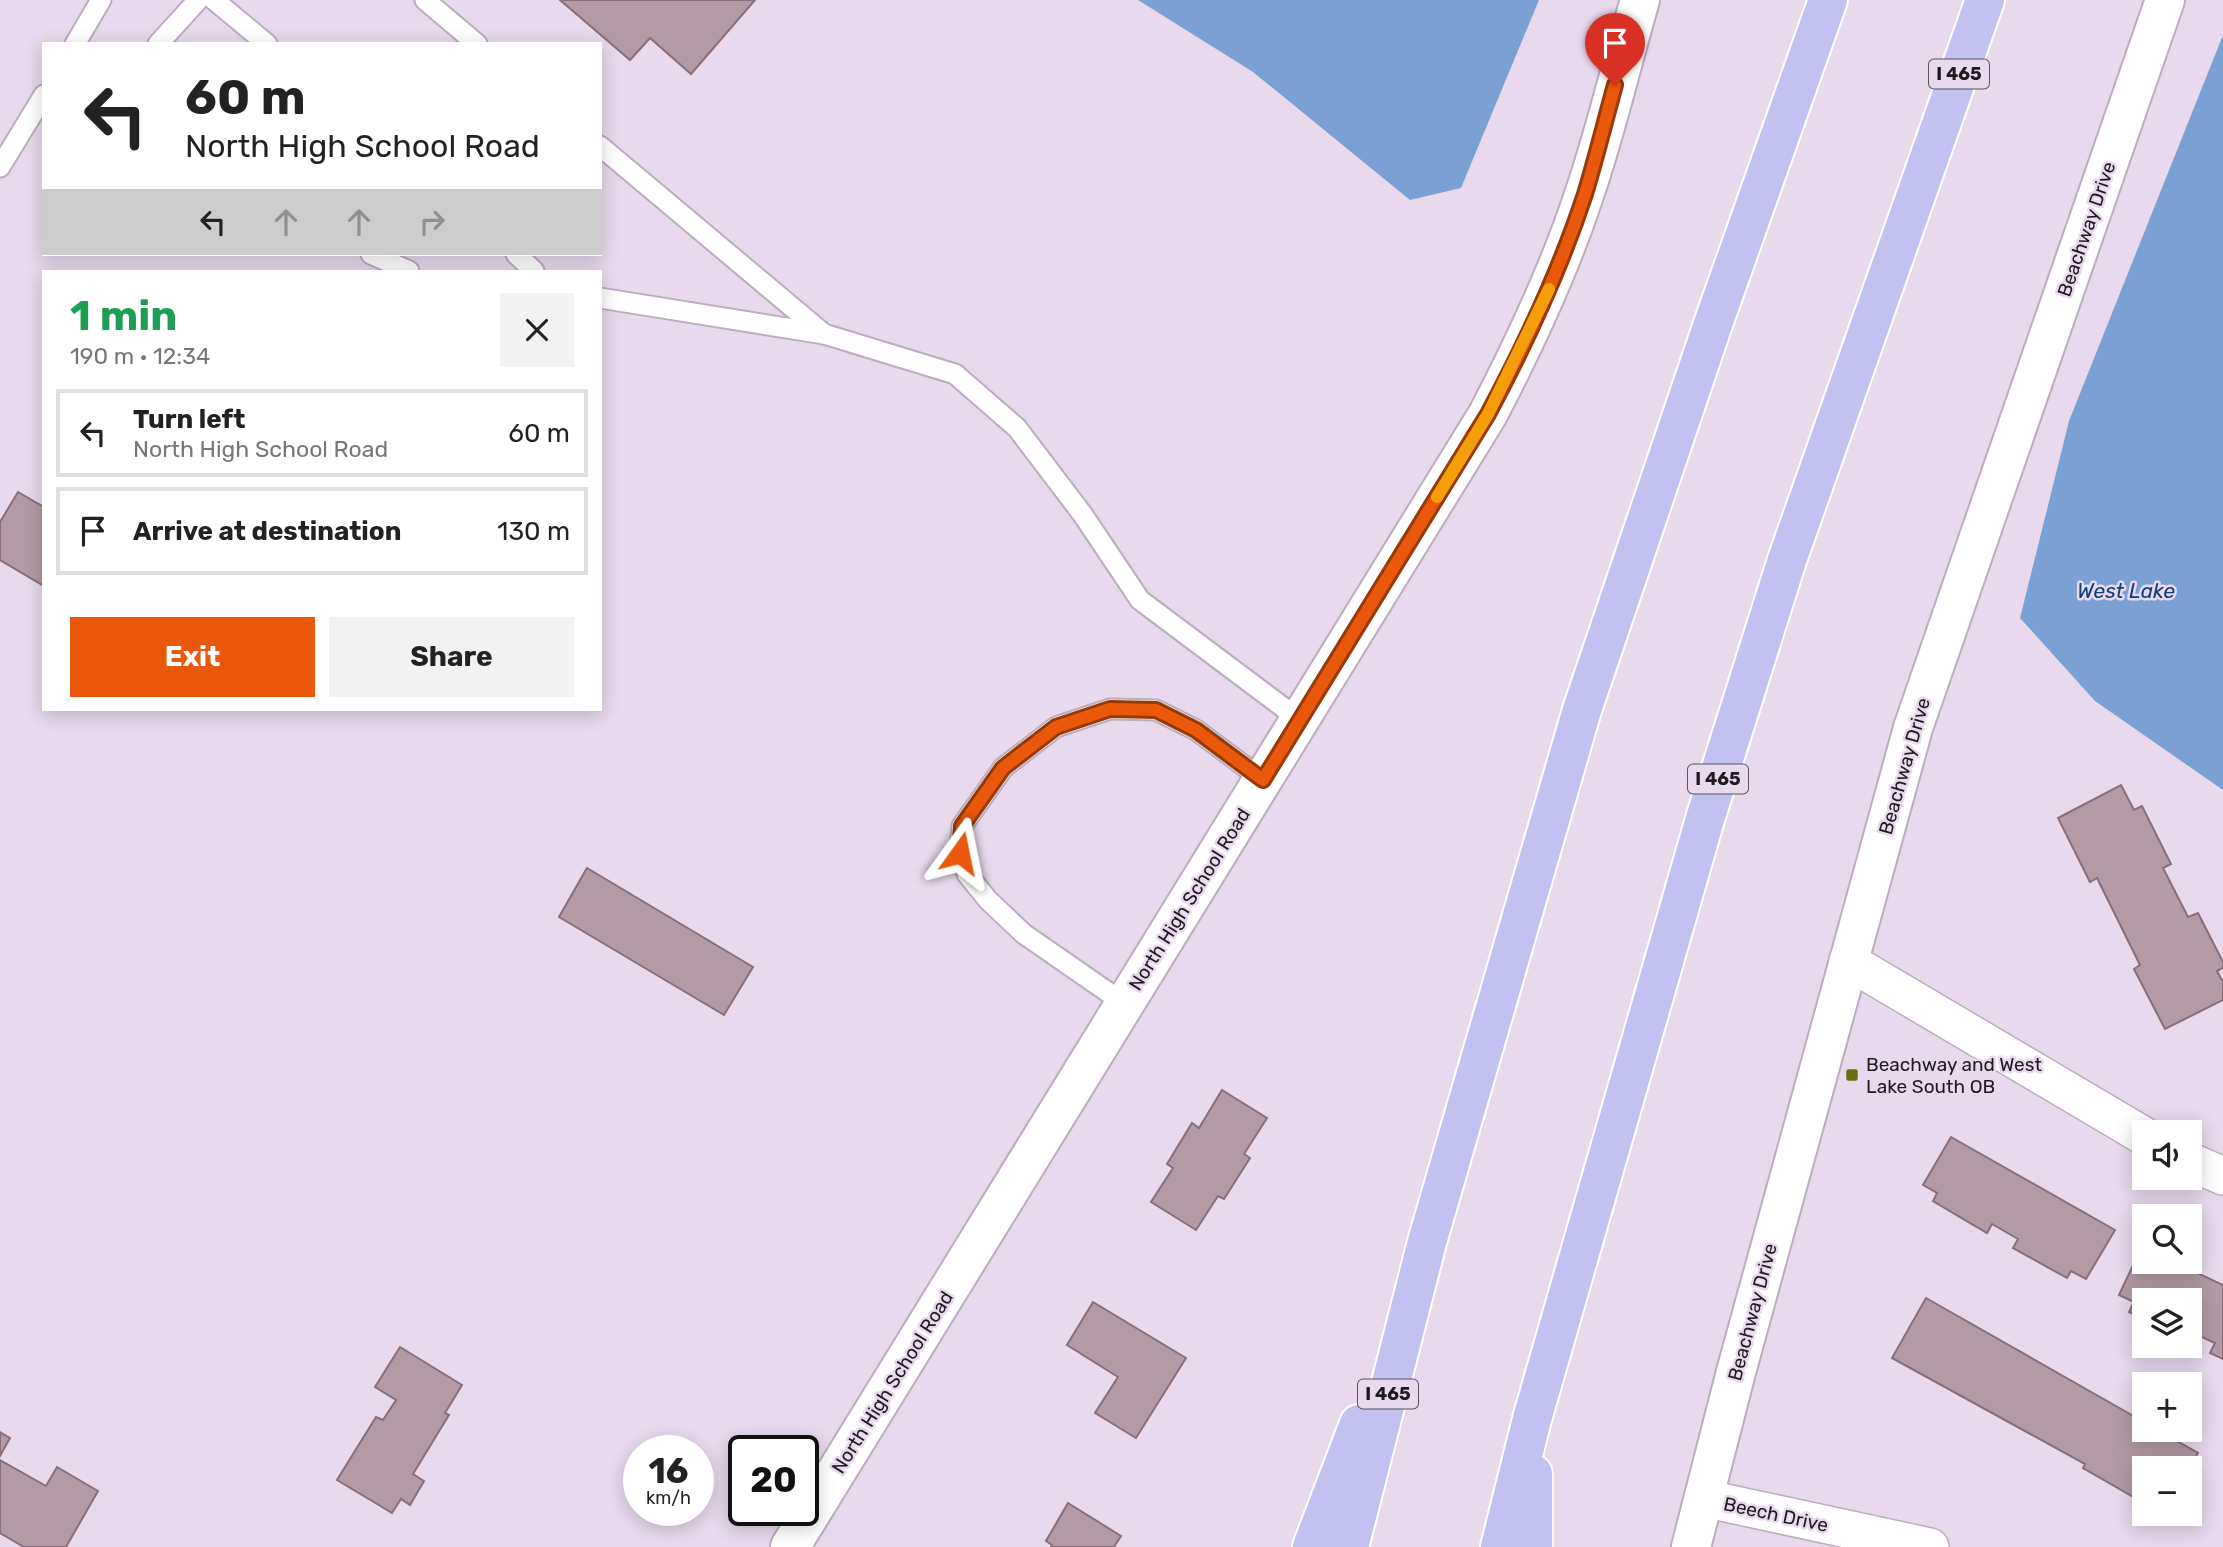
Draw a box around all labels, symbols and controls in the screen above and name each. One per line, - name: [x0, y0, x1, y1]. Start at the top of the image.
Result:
- pin: [1585, 13, 1645, 85]
- icon: arrive: [1596, 24, 1634, 62]
- road number: I 465: [1929, 60, 1989, 88]
- text: 60 m: [185, 68, 306, 126]
- icon: left: [70, 70, 161, 161]
- text: North High School Road: [185, 127, 540, 165]
- street label: Beachway Drive: [2053, 159, 2120, 300]
- icon: left: [194, 203, 232, 241]
- icon: ahead: [267, 203, 305, 241]
- icon: ahead: [340, 203, 378, 241]
- icon: right: [413, 203, 451, 241]
- text: 1 min: [70, 291, 177, 341]
- button: close: [500, 293, 574, 367]
- text: 190 m · 12:34: [70, 342, 210, 370]
- text: Turn left: [133, 404, 245, 435]
- icon: left: [74, 414, 112, 452]
- text: 60 m: [508, 418, 570, 449]
- text: North High School Road: [133, 435, 388, 463]
- icon: arrive: [74, 512, 112, 550]
- text: Arrive at destination: [133, 516, 401, 547]
- text: 130 m: [497, 516, 570, 547]
- water label: West Lake: [2077, 578, 2175, 603]
- button: Exit: [70, 617, 315, 697]
- button: Share: [329, 617, 574, 697]
- street label: Beachway Drive: [1874, 695, 1935, 837]
- road number: I 465: [1688, 764, 1748, 794]
- street label: North High School Road: [1124, 804, 1255, 995]
- position arrow: [923, 816, 997, 890]
- place label: Beachway and West Lake South OB: [1866, 1053, 2042, 1098]
- marker: Beachway and West Lake South OB: [1844, 1067, 1860, 1083]
- map controls: [2132, 1120, 2202, 1526]
- button: sound: [2132, 1120, 2202, 1190]
- button: search: [2132, 1204, 2202, 1274]
- street label: Beachway Drive: [1723, 1241, 1782, 1383]
- street label: North High School Road: [827, 1287, 958, 1478]
- button: layers: [2132, 1288, 2202, 1358]
- button: +: [2132, 1372, 2202, 1442]
- road number: I 465: [1358, 1380, 1418, 1408]
- speed limit sign: 20: [728, 1435, 819, 1526]
- text: 16: [648, 1450, 689, 1492]
- button: −: [2132, 1456, 2202, 1526]
- text: km/h: [646, 1487, 691, 1509]
- street label: Beech Drive: [1721, 1492, 1830, 1537]

